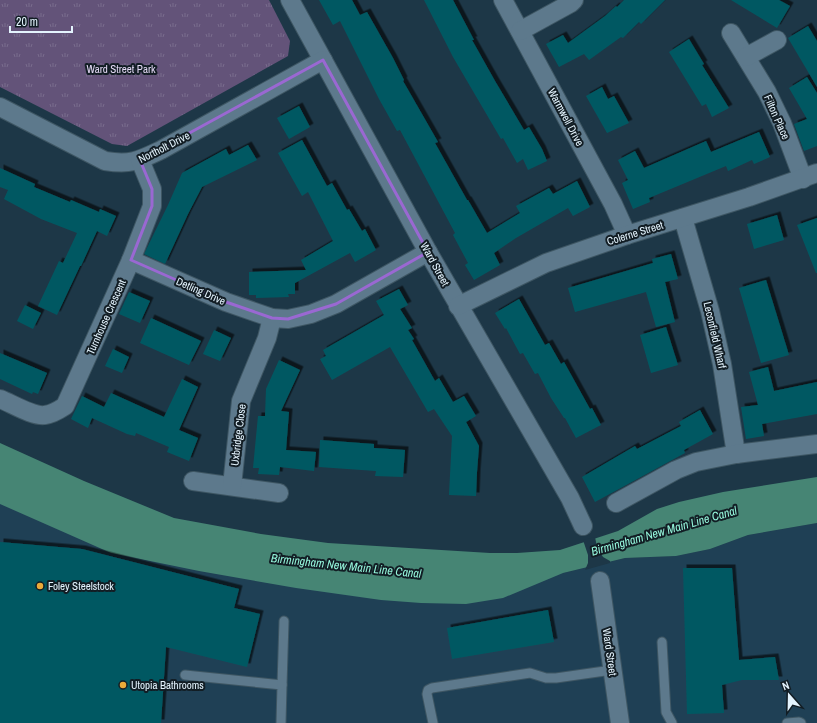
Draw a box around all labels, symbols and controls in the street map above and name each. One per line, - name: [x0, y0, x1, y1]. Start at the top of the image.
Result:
- scale bar: [10, 8, 72, 34]
- text: 20 m: [16, 14, 38, 30]
- park label: Ward Street Park: [87, 62, 156, 76]
- street label: Warmwell Drive: [545, 86, 587, 148]
- street label: Filton Place: [761, 92, 793, 142]
- street label: Northolt Drive: [136, 128, 192, 166]
- street label: Colerne Street: [605, 218, 665, 248]
- street label: Ward Street: [417, 240, 453, 289]
- street label: Detling Drive: [174, 274, 228, 308]
- street label: Turnhouse Crescent: [83, 277, 129, 357]
- street label: Leconfield Wharf: [701, 300, 730, 370]
- street label: Uxbridge Close: [227, 403, 249, 467]
- water label: Birmingham New Main Line Canal: [589, 502, 740, 559]
- water label: Birmingham New Main Line Canal: [270, 550, 423, 582]
- place label: Foley Steelstock: [48, 579, 114, 593]
- marker: Foley Steelstock: [35, 581, 45, 591]
- street label: Ward Street: [600, 627, 620, 677]
- north arrow: [769, 675, 809, 715]
- place label: Utopia Bathrooms: [131, 678, 204, 692]
- text: N: [780, 678, 791, 693]
- marker: Utopia Bathrooms: [118, 680, 128, 690]

